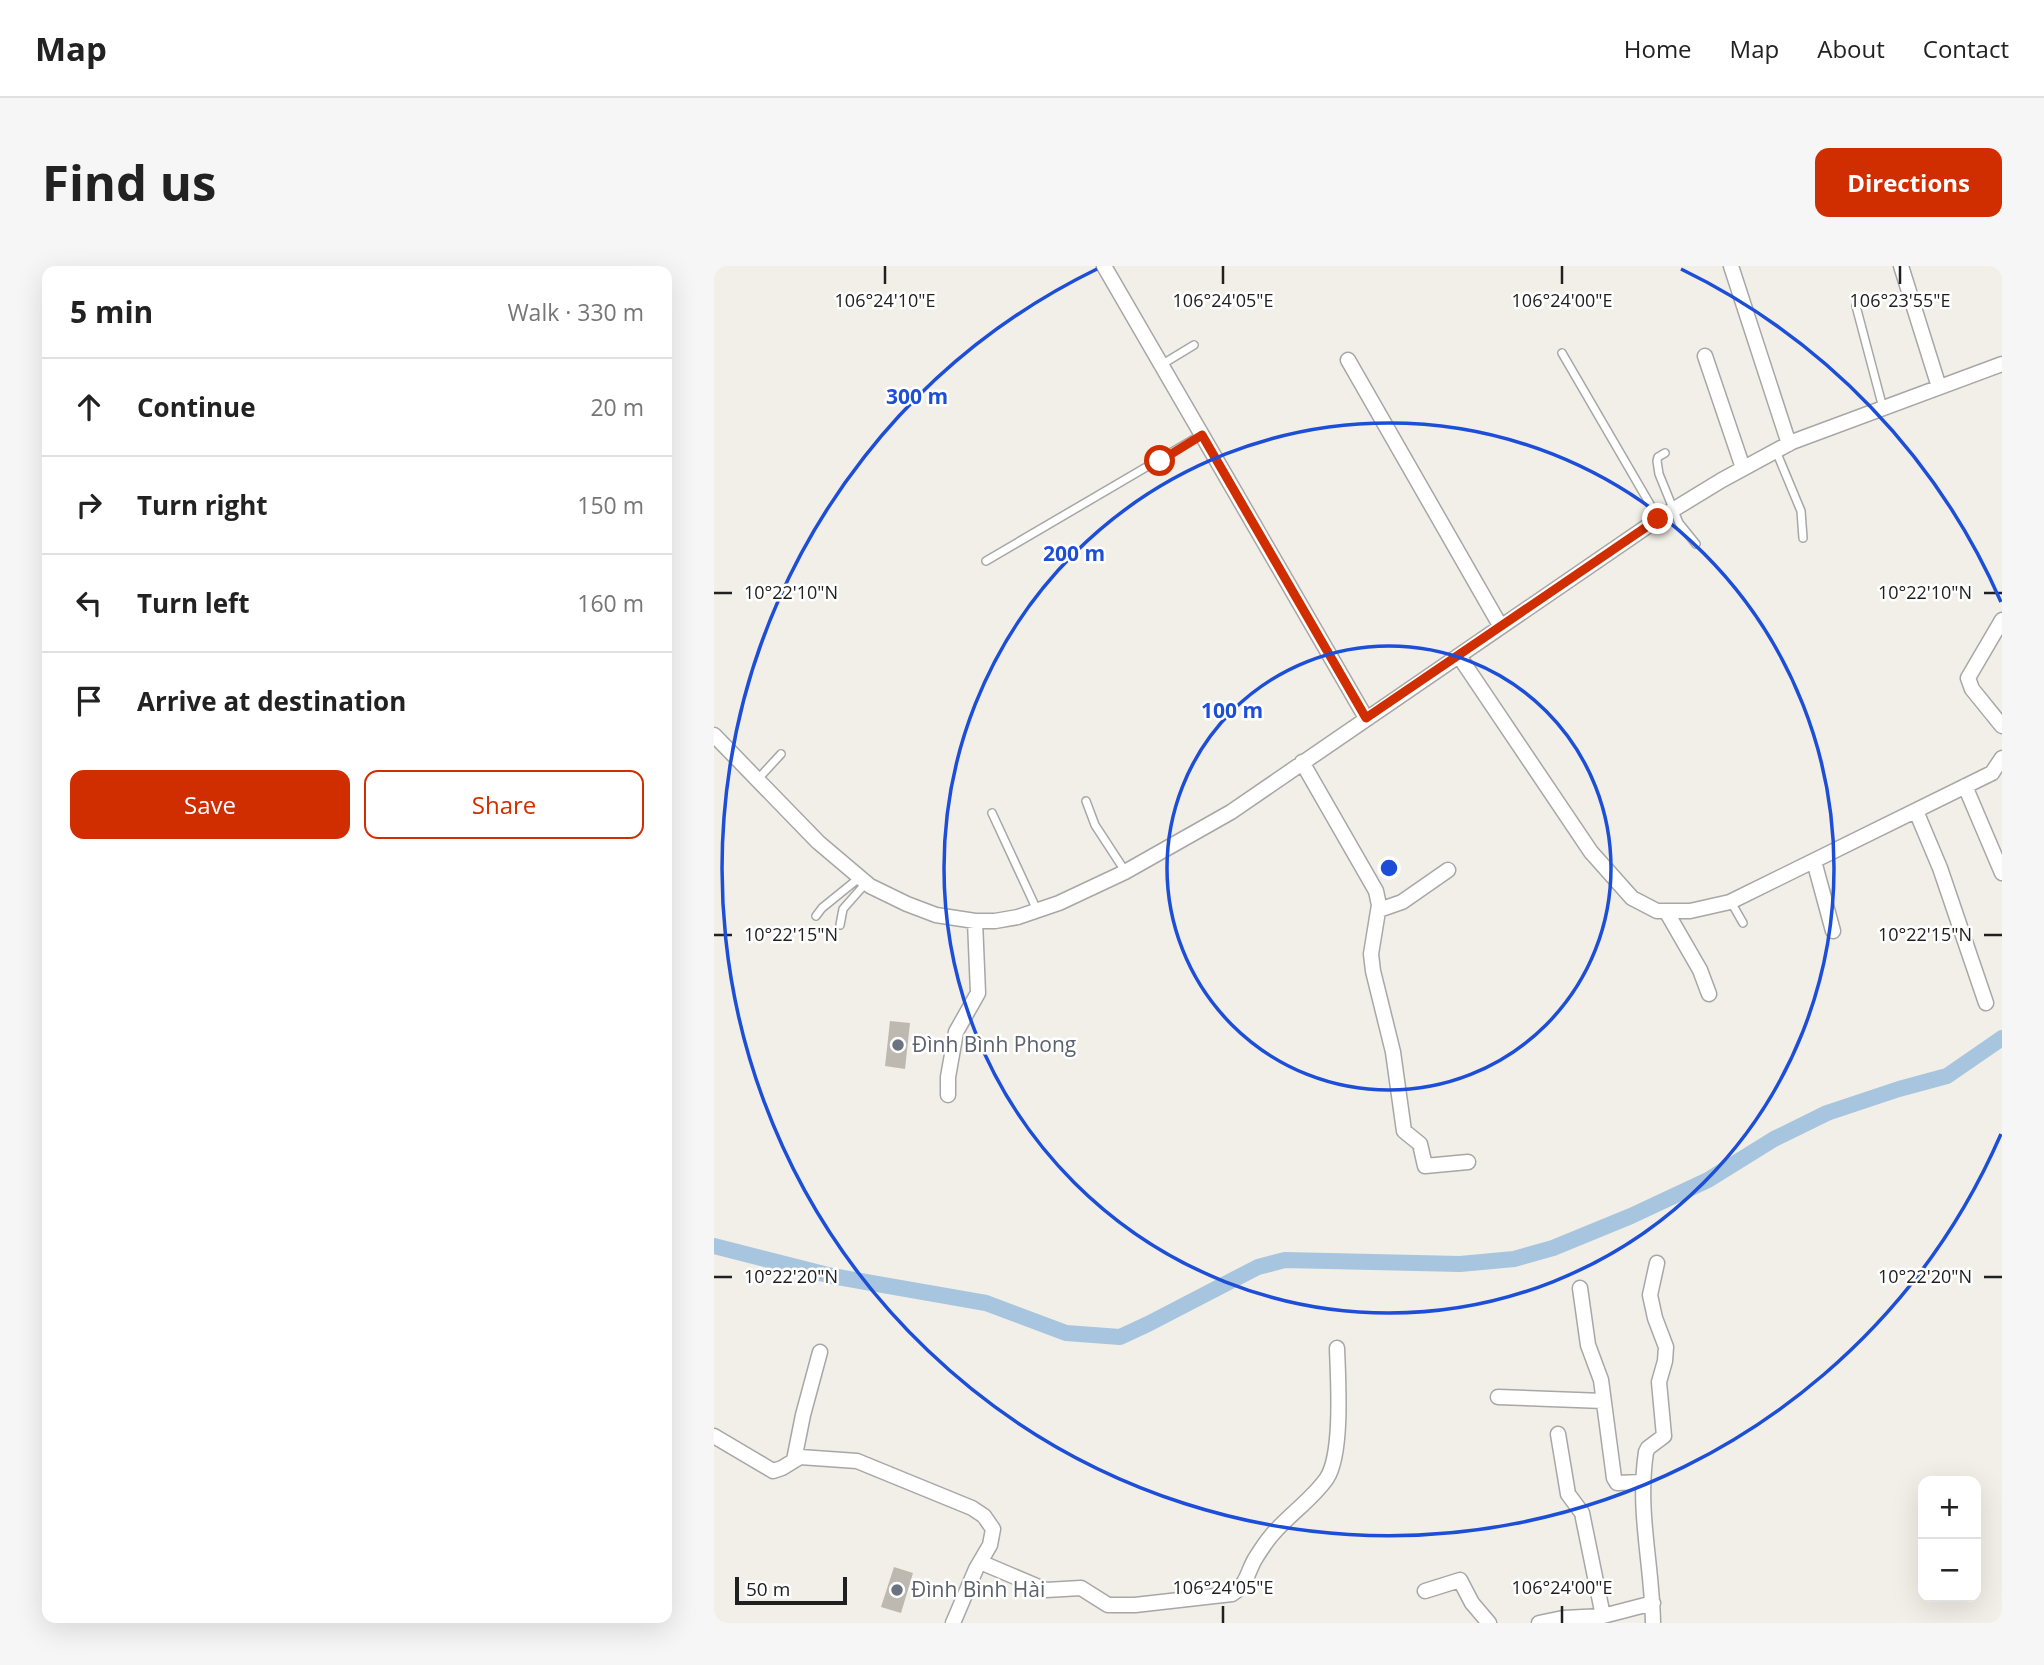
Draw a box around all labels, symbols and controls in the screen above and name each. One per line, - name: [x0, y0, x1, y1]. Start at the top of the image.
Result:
- text: Map: [35, 26, 107, 71]
- text: Home: [1624, 32, 1692, 65]
- text: Map: [1730, 32, 1779, 65]
- text: About: [1817, 32, 1885, 65]
- text: Contact: [1923, 32, 2009, 65]
- button: Directions: [1815, 148, 2002, 217]
- text: Find us: [42, 149, 216, 215]
- text: 106°24'10"E: [835, 288, 935, 312]
- text: 106°24'05"E: [1173, 288, 1273, 312]
- text: 106°24'00"E: [1512, 288, 1612, 312]
- text: 106°23'55"E: [1850, 288, 1950, 312]
- text: 5 min: [70, 291, 153, 332]
- text: Walk · 330 m: [507, 296, 644, 328]
- text: 300 m: [886, 382, 948, 410]
- icon: ahead: [70, 388, 108, 426]
- text: Continue: [137, 389, 256, 425]
- text: 20 m: [590, 391, 644, 423]
- route start: [1144, 445, 1175, 476]
- icon: right: [70, 486, 108, 524]
- text: Turn right: [137, 487, 268, 523]
- text: 150 m: [577, 489, 644, 521]
- route end: [1642, 503, 1673, 534]
- text: 200 m: [1043, 539, 1105, 567]
- text: 10°22'10"N: [744, 580, 838, 604]
- text: 10°22'10"N: [1878, 580, 1972, 604]
- icon: left: [70, 584, 108, 622]
- text: Turn left: [137, 585, 249, 621]
- text: 160 m: [577, 587, 644, 619]
- icon: arrive: [70, 682, 108, 720]
- text: Arrive at destination: [137, 683, 406, 719]
- text: 100 m: [1201, 696, 1263, 724]
- button: Save: [70, 770, 350, 839]
- button: Share: [364, 770, 644, 839]
- centre of rings: [1377, 856, 1401, 880]
- text: 10°22'15"N: [744, 922, 838, 946]
- text: 10°22'15"N: [1878, 922, 1972, 946]
- place label: Đình Bình Phong: [912, 1030, 1076, 1058]
- marker: Đình Bình Phong: [890, 1037, 906, 1053]
- text: 10°22'20"N: [744, 1264, 838, 1288]
- text: 10°22'20"N: [1878, 1264, 1972, 1288]
- map controls: [1918, 1476, 1981, 1602]
- button: +: [1918, 1476, 1981, 1539]
- button: −: [1918, 1539, 1981, 1602]
- scale bar: [735, 1574, 847, 1606]
- place label: Đình Bình Hài: [911, 1575, 1045, 1603]
- text: 106°24'05"E: [1173, 1575, 1273, 1599]
- text: 106°24'00"E: [1512, 1575, 1612, 1599]
- text: 50 m: [746, 1576, 790, 1602]
- marker: Đình Bình Hài: [889, 1582, 905, 1598]

